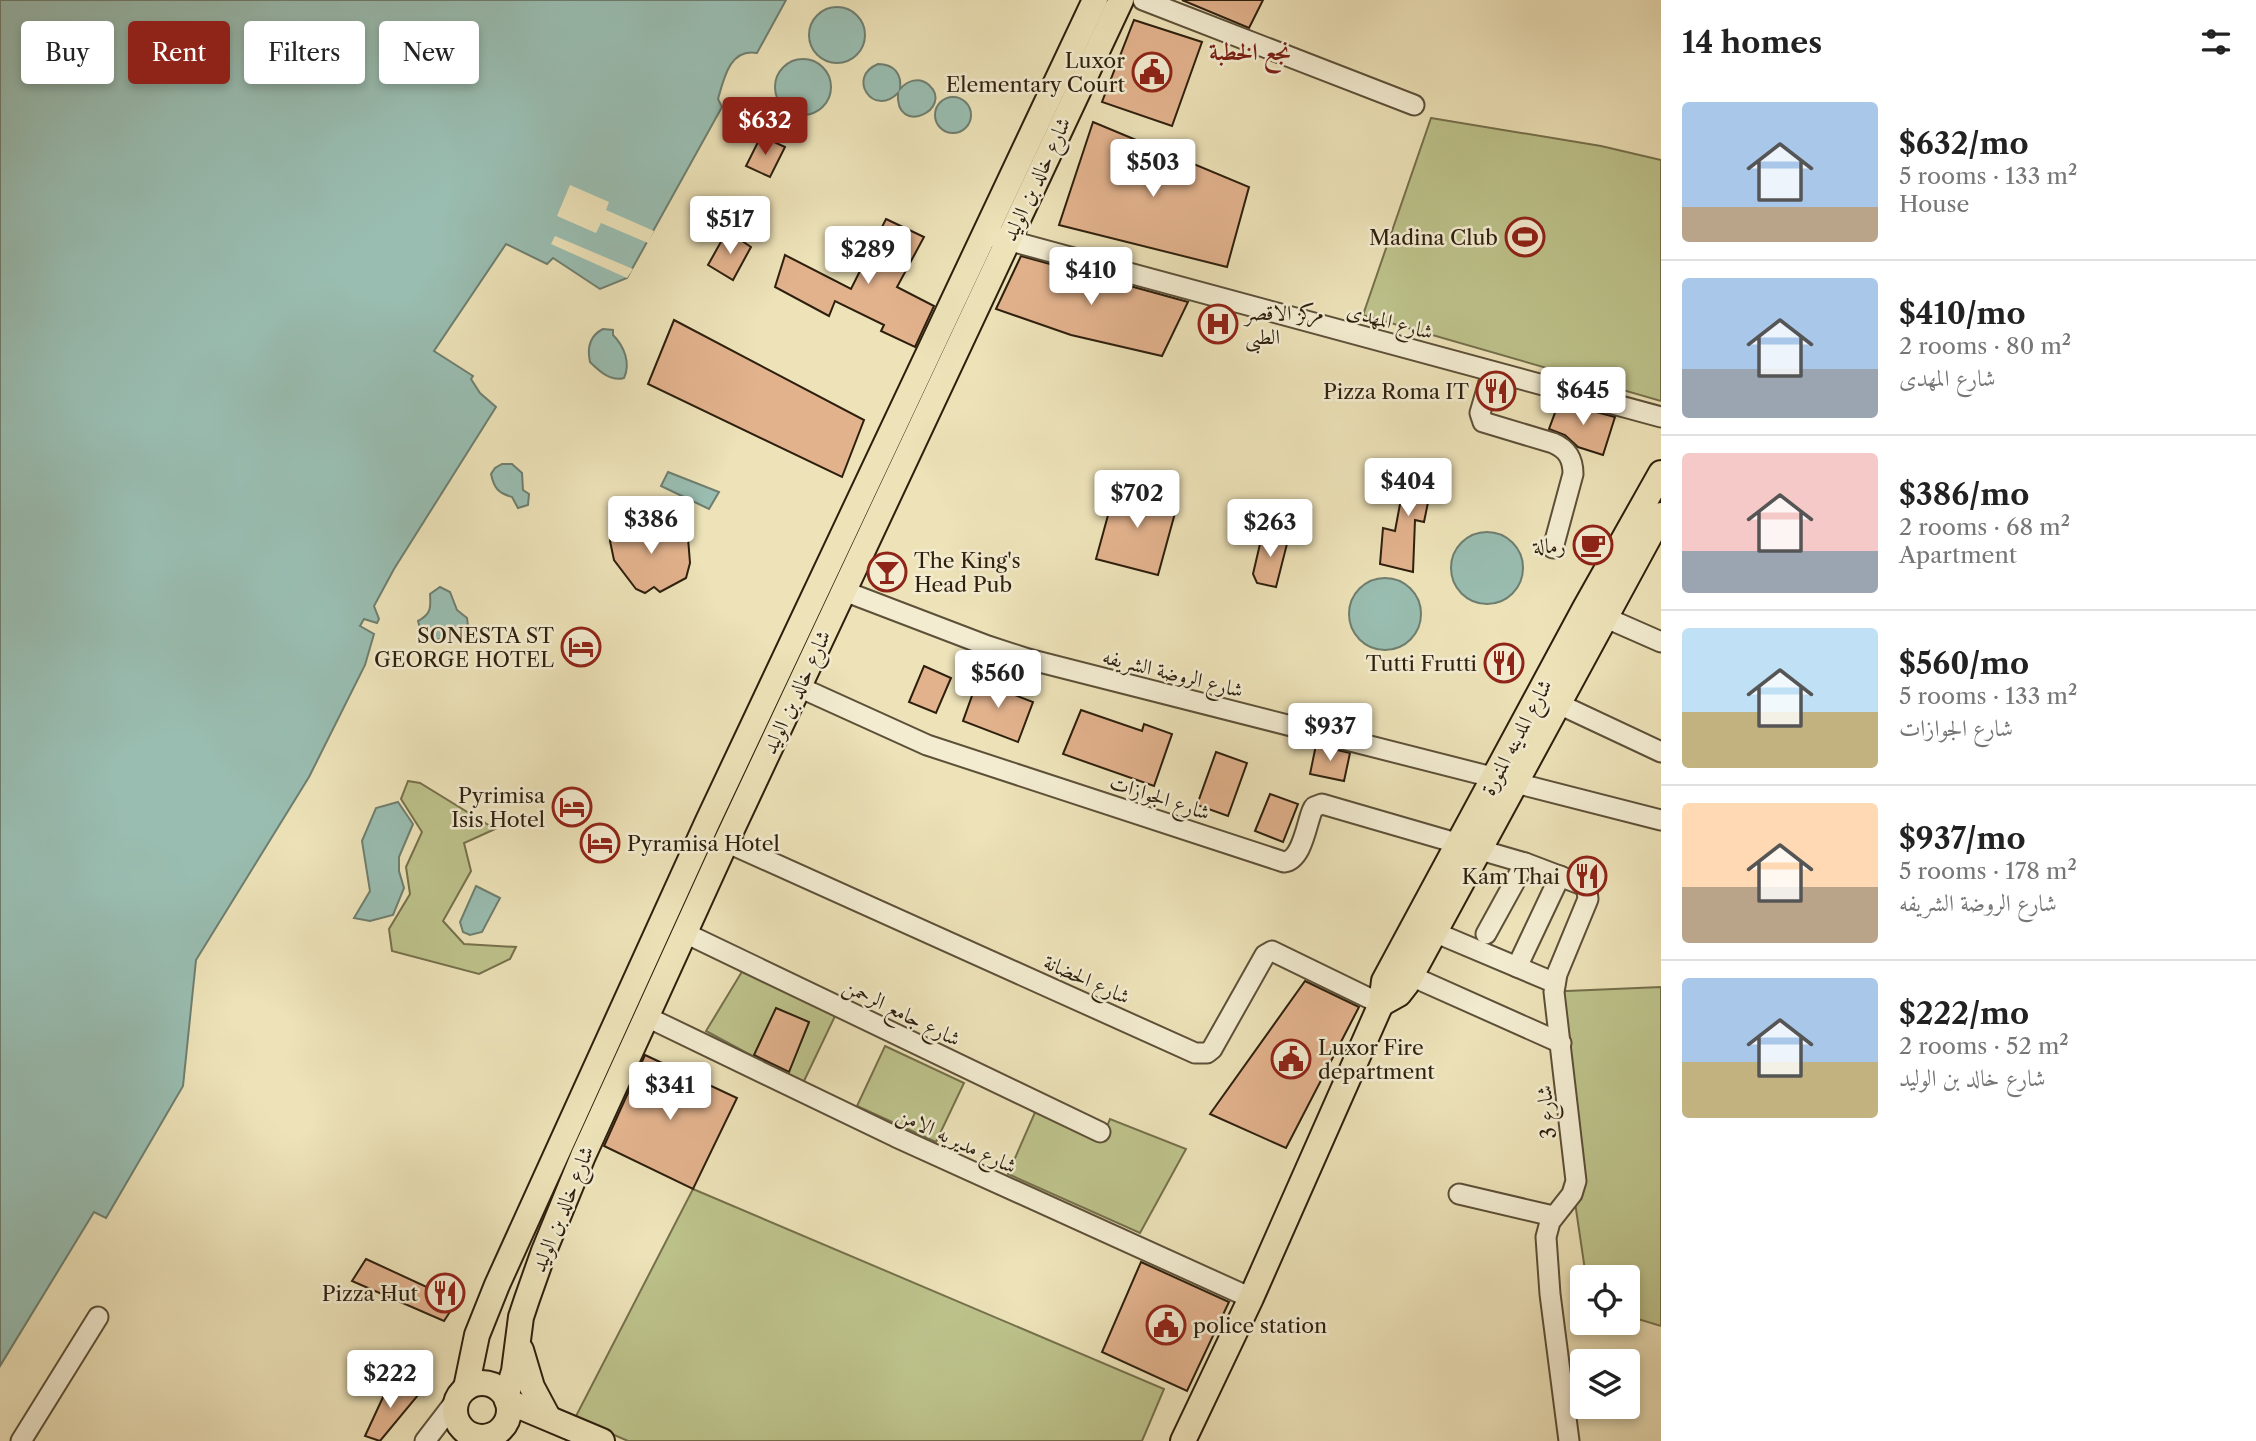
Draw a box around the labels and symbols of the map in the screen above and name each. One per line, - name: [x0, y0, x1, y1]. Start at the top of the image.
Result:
- district label: نجع الخطبة: [1209, 37, 1291, 74]
- place label: Luxor Elementary Court: [946, 48, 1126, 97]
- public building icon: Luxor Elementary Court: [1131, 51, 1173, 93]
- pin: $632: [724, 97, 806, 157]
- street label: شارع خالد بن الوليد: [996, 113, 1081, 247]
- pin: $503: [1112, 140, 1194, 199]
- pin: $517: [689, 196, 771, 256]
- sports icon: Madina Club: [1504, 216, 1546, 258]
- place label: Madina Club: [1369, 225, 1498, 250]
- pin: $289: [827, 226, 909, 286]
- pin: $410: [1050, 247, 1132, 307]
- street label: شارع المهدى: [1343, 298, 1436, 350]
- place label: مركز الاقصر الطبى: [1243, 300, 1324, 354]
- hospital icon: مركز الاقصر الطبى: [1197, 303, 1239, 345]
- pin: $645: [1542, 368, 1624, 427]
- restaurant icon: Pizza Roma IT: [1475, 370, 1517, 412]
- place label: Pizza Roma IT: [1323, 379, 1469, 404]
- pin: $404: [1367, 458, 1449, 518]
- pin: $702: [1096, 470, 1178, 530]
- pin: $386: [610, 496, 692, 556]
- pin: $263: [1229, 500, 1311, 559]
- cafe icon: رمالة: [1572, 524, 1614, 566]
- place label: رمالة: [1532, 533, 1566, 558]
- place label: The King's Head Pub: [914, 548, 1021, 597]
- bar icon: The King's Head Pub: [866, 551, 908, 593]
- place label: SONESTA ST GEORGE HOTEL: [374, 623, 554, 672]
- hotel icon: SONESTA ST GEORGE HOTEL: [560, 626, 602, 668]
- street label: شارع خالد بن الوليد: [756, 626, 841, 760]
- restaurant icon: Tutti Frutti: [1483, 642, 1525, 684]
- street label: شارع الروضة الشريفه: [1099, 643, 1246, 708]
- pin: $560: [957, 650, 1039, 710]
- place label: Tutti Frutti: [1366, 651, 1477, 676]
- street label: شارع المدينه المنورة: [1475, 675, 1562, 802]
- pin: $937: [1289, 704, 1371, 763]
- street label: شارع الجوازات: [1105, 769, 1213, 831]
- place label: Pyrimisa Isis Hotel: [451, 783, 546, 832]
- hotel icon: Pyrimisa Isis Hotel: [551, 786, 593, 828]
- hotel icon: Pyramisa Hotel: [579, 822, 621, 864]
- place label: Pyramisa Hotel: [627, 831, 780, 856]
- restaurant icon: Kam Thai: [1566, 855, 1608, 897]
- place label: Kam Thai: [1462, 864, 1560, 889]
- street label: شارع الحضانة: [1038, 949, 1134, 1015]
- street label: شارع جامع الرحمن: [836, 973, 965, 1057]
- place label: Luxor Fire department: [1318, 1035, 1435, 1084]
- public building icon: Luxor Fire department: [1270, 1038, 1312, 1080]
- pin: $341: [629, 1062, 711, 1122]
- street label: شارع 3: [1531, 1083, 1567, 1140]
- street label: شارع مديريه الامن: [891, 1101, 1021, 1184]
- street label: شارع خالد بن الوليد: [525, 1142, 604, 1278]
- restaurant icon: Pizza Hut: [424, 1272, 466, 1314]
- place label: Pizza Hut: [322, 1281, 419, 1306]
- public building icon: police station: [1145, 1304, 1187, 1346]
- place label: police station: [1193, 1313, 1327, 1338]
- pin: $222: [349, 1350, 431, 1410]

